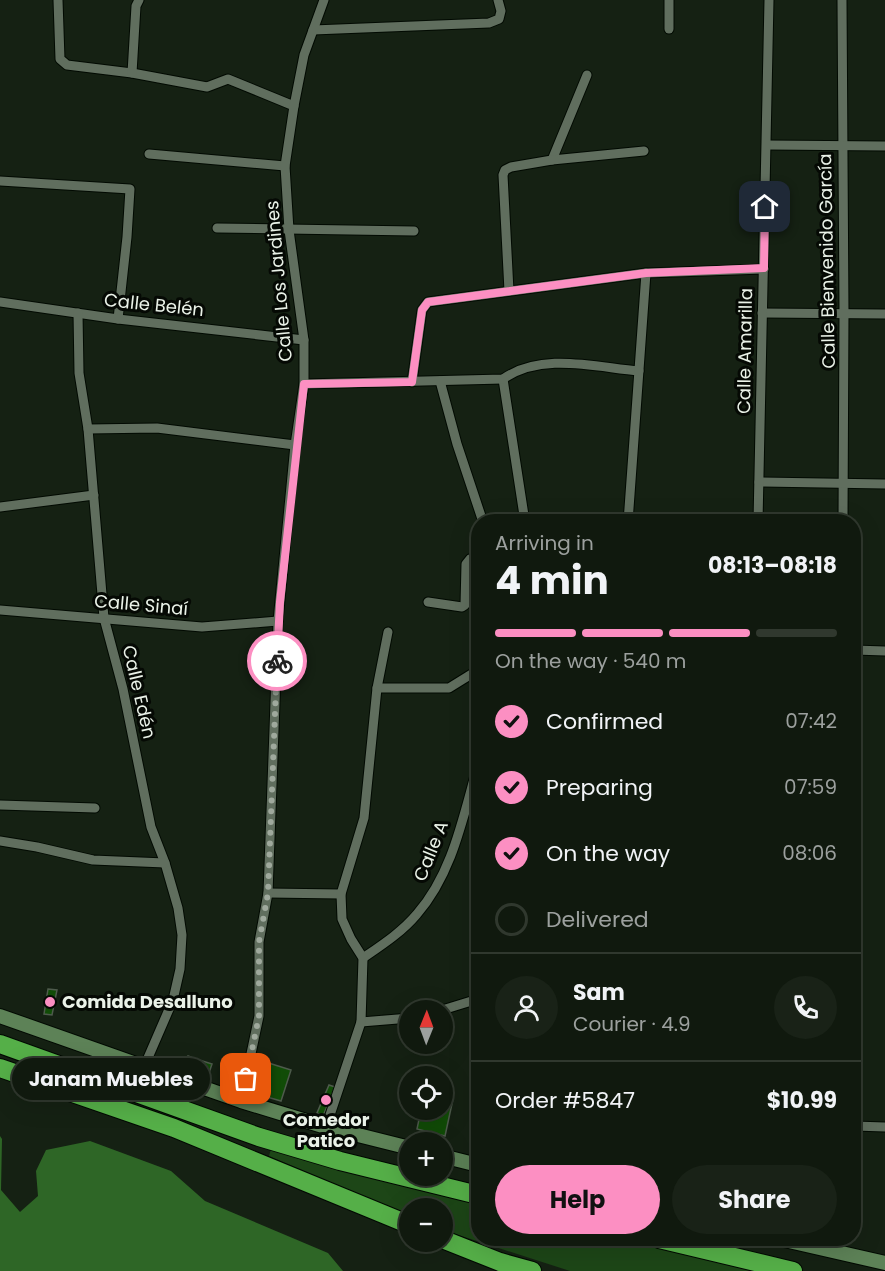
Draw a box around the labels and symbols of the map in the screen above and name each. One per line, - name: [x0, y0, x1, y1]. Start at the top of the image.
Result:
- street label: Calle Bienvenido García: [812, 153, 841, 369]
- pin: [739, 181, 790, 232]
- street label: Calle Los Jardines: [259, 200, 298, 363]
- street label: Calle Belén: [103, 287, 205, 322]
- street label: Calle Amarilla: [731, 288, 758, 414]
- street label: Calle Sinaí: [93, 588, 189, 621]
- courier: [247, 631, 307, 691]
- street label: Calle Edén: [117, 643, 162, 741]
- street label: Calle A: [407, 817, 454, 885]
- place label: Comida Desalluno: [62, 989, 233, 1014]
- marker: Comida Desalluno: [43, 995, 57, 1009]
- north arrow: [399, 1000, 453, 1054]
- pin: [220, 1053, 271, 1104]
- callout: Janam Muebles: [12, 1058, 210, 1100]
- marker: Comedor Patico: [319, 1093, 333, 1107]
- place label: Comedor Patico: [283, 1107, 370, 1153]

